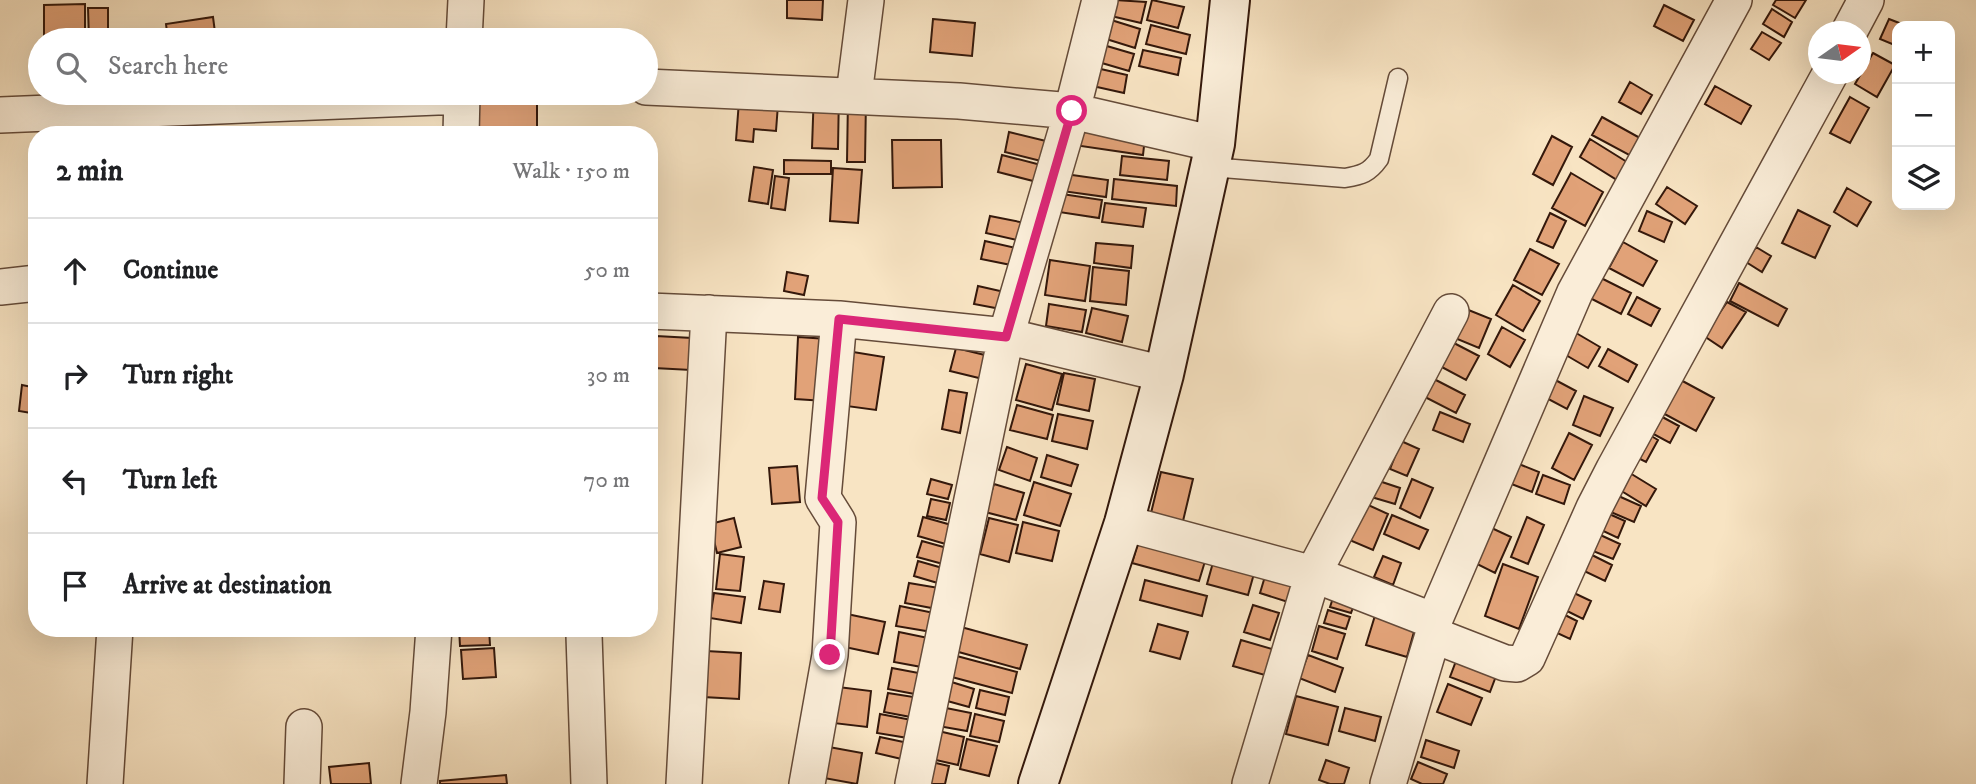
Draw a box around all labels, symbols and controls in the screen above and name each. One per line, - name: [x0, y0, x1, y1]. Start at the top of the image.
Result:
- north arrow: [1808, 21, 1871, 84]
- map controls: [1892, 21, 1955, 210]
- button: +: [1892, 21, 1955, 84]
- search box: [28, 28, 658, 105]
- icon: search: [52, 48, 90, 86]
- text: Search here: [108, 50, 228, 83]
- button: −: [1892, 84, 1955, 147]
- route start: [1056, 95, 1087, 126]
- button: layers: [1892, 147, 1955, 210]
- text: 2 min: [56, 153, 123, 190]
- text: Walk · 150 m: [513, 157, 630, 186]
- icon: ahead: [56, 252, 94, 290]
- text: Continue: [123, 254, 218, 287]
- text: 50 m: [584, 256, 630, 285]
- icon: right: [56, 357, 94, 395]
- text: Turn right: [123, 359, 233, 392]
- text: 30 m: [587, 361, 630, 390]
- icon: left: [56, 462, 94, 500]
- text: Turn left: [123, 464, 217, 497]
- text: 70 m: [583, 466, 630, 495]
- icon: arrive: [56, 567, 94, 605]
- text: Arrive at destination: [123, 569, 332, 602]
- route end: [814, 639, 845, 670]

